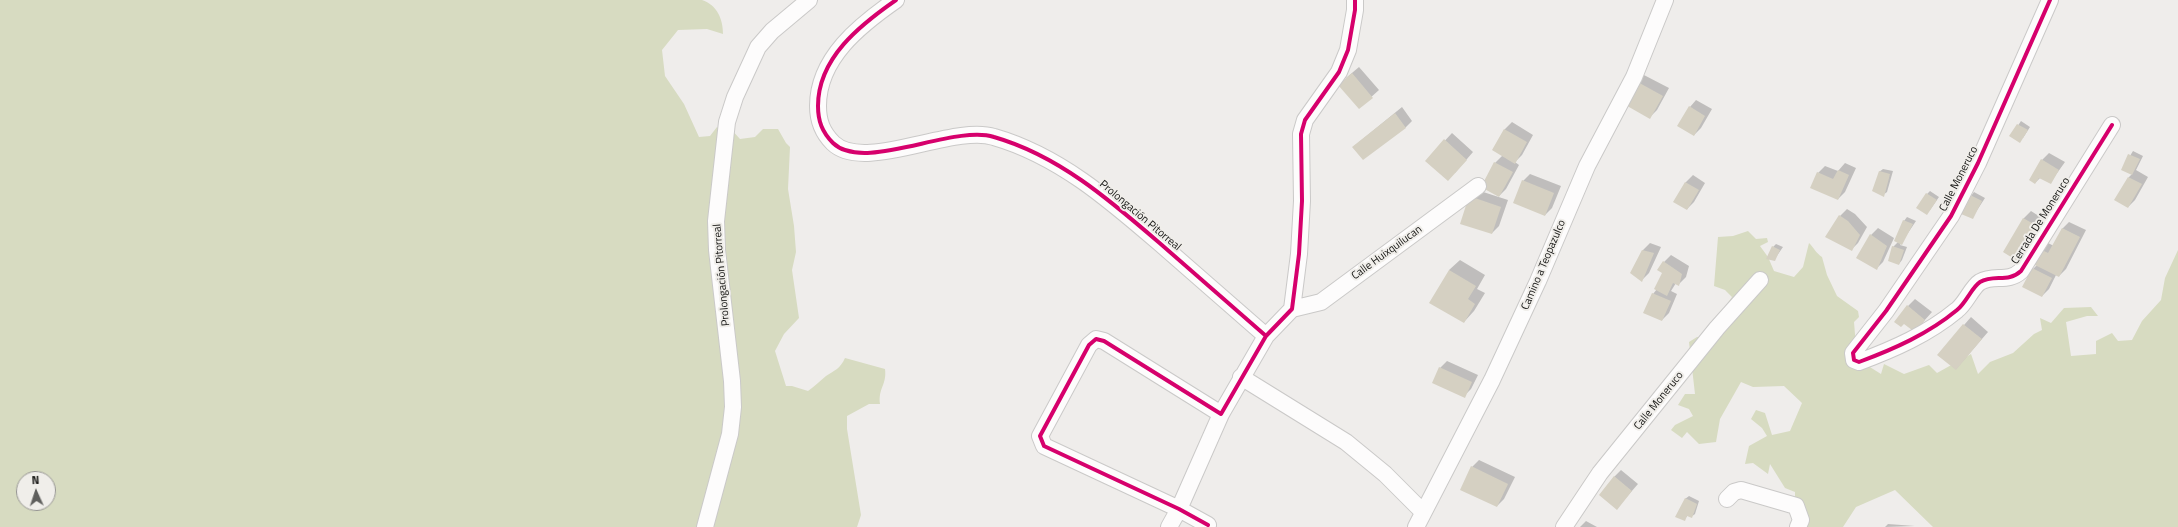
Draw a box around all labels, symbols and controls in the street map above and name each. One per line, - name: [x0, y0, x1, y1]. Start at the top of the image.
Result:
- street label: Calle Moneruco: [1937, 144, 1981, 214]
- street label: Cerrada De Moneruco: [2009, 175, 2073, 267]
- street label: Prolongación Pitorreal: [1096, 178, 1184, 254]
- street label: Camino a Teopazulco: [1519, 218, 1569, 312]
- street label: Prolongación Pitorreal: [711, 223, 733, 327]
- street label: Calle Huixquilucan: [1349, 223, 1425, 283]
- street label: Calle Moneruco: [1631, 369, 1687, 433]
- north arrow: [16, 471, 56, 511]
- text: N: [31, 472, 40, 488]

